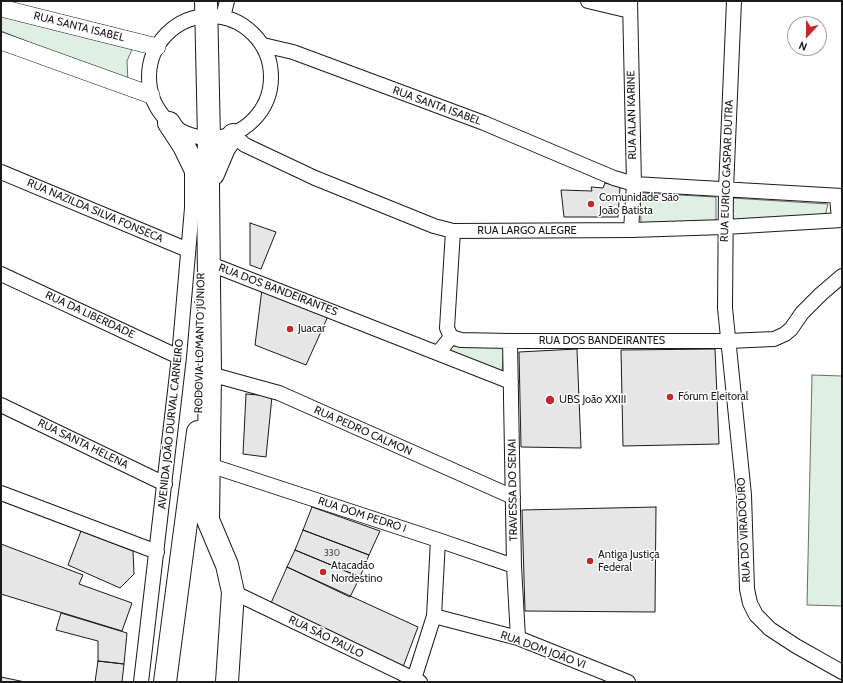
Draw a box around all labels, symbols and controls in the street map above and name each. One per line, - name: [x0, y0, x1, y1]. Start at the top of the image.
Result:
- street label: RUA SANTA ISABEL: [32, 9, 126, 45]
- north arrow: [787, 16, 827, 56]
- text: N: [797, 38, 809, 54]
- street label: RUA ALAN KARINE: [625, 70, 639, 160]
- street label: RUA SANTA ISABEL: [391, 84, 483, 128]
- street label: RUA EURICO GASPAR DUTRA: [718, 100, 736, 242]
- street label: RUA NAZILDA SILVA FONSECA: [25, 176, 165, 246]
- place label: Comunidade São João Batista: [599, 191, 679, 217]
- marker: Comunidade São João Batista: [586, 199, 596, 209]
- street label: RUA LARGO ALEGRE: [477, 224, 577, 238]
- street label: RUA DOS BANDEIRANTES: [217, 261, 339, 319]
- street label: RODOVIA LOMANTO JÚNIOR: [192, 273, 208, 413]
- street label: RUA DA LIBERDADE: [43, 288, 137, 342]
- place label: Juacar: [298, 322, 325, 336]
- marker: Juacar: [285, 324, 295, 334]
- street label: RUA DOS BANDEIRANTES: [539, 334, 665, 348]
- street label: AVENIDA JOÃO DURVAL CARNEIRO: [156, 338, 186, 510]
- place label: Fórum Eleitoral: [678, 390, 748, 404]
- marker: Fórum Eleitoral: [665, 392, 675, 402]
- place label: UBS João XXIII: [559, 393, 626, 407]
- marker: UBS João XXIII: [544, 394, 556, 406]
- street label: RUA PEDRO CALMON: [312, 403, 414, 459]
- street label: RUA SANTA HELENA: [36, 416, 130, 472]
- street label: TRAVESSA DO SENAI: [506, 439, 520, 541]
- street label: RUA DO VIRADOURO: [735, 477, 753, 583]
- street label: RUA DOM PEDRO I: [316, 494, 408, 536]
- house number: 330: [324, 548, 340, 558]
- place label: Antiga Justiça Federal: [598, 548, 659, 574]
- marker: Antiga Justiça Federal: [585, 556, 595, 566]
- place label: Atacadão Nordestino: [331, 559, 383, 585]
- marker: Atacadão Nordestino: [318, 567, 328, 577]
- street label: RUA SÃO PAULO: [286, 613, 366, 661]
- street label: RUA DOM JOÃO VI: [499, 628, 587, 672]

